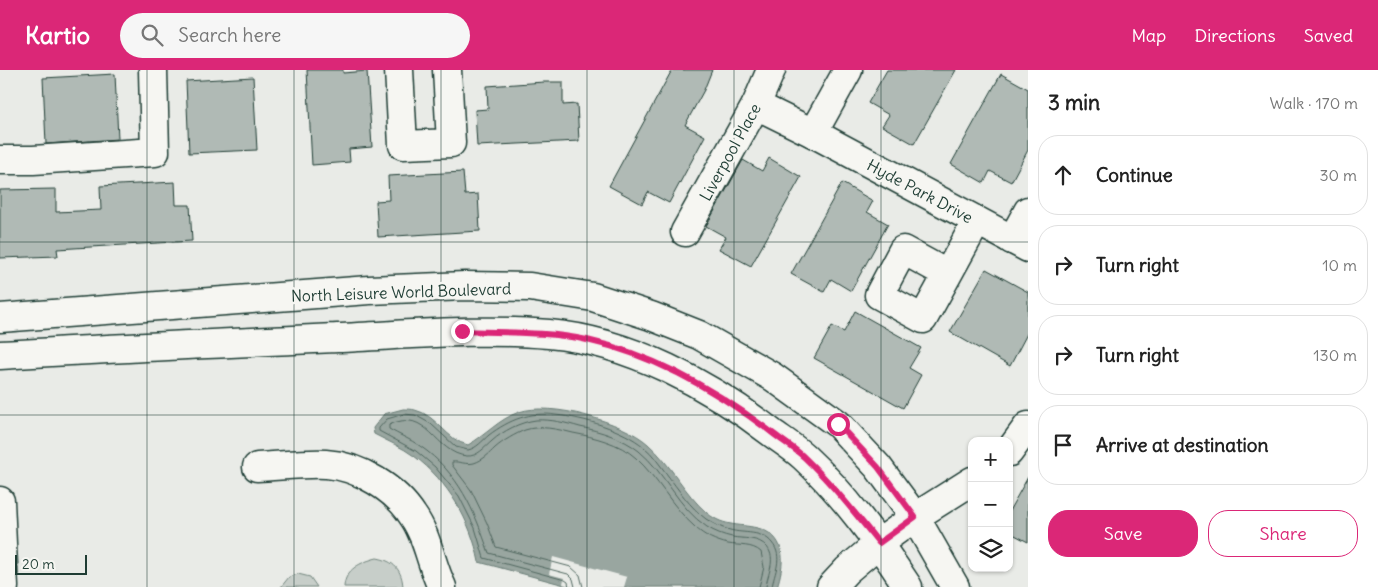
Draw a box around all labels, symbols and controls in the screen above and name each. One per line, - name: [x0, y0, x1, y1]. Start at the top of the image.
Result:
- search box: [120, 13, 470, 58]
- text: Kartio: [25, 20, 90, 50]
- icon: search: [138, 21, 166, 49]
- text: Search here: [178, 23, 281, 47]
- text: Map: [1131, 24, 1166, 47]
- text: Directions: [1194, 24, 1276, 47]
- text: Saved: [1304, 24, 1353, 47]
- text: 3 min: [1048, 89, 1100, 116]
- text: Walk · 170 m: [1269, 93, 1358, 113]
- street label: Liverpool Place: [695, 100, 765, 204]
- street label: Hyde Park Drive: [864, 155, 976, 227]
- icon: ahead: [1049, 161, 1077, 189]
- text: Continue: [1096, 163, 1173, 187]
- text: 30 m: [1320, 165, 1357, 185]
- icon: right: [1049, 251, 1077, 279]
- text: Turn right: [1096, 253, 1179, 277]
- text: 10 m: [1322, 255, 1357, 275]
- street label: North Leisure World Boulevard: [291, 278, 511, 306]
- route end: [451, 320, 474, 343]
- icon: right: [1049, 341, 1077, 369]
- text: Turn right: [1096, 343, 1179, 367]
- text: 130 m: [1313, 345, 1357, 365]
- route start: [827, 413, 850, 436]
- icon: arrive: [1049, 431, 1077, 459]
- text: Arrive at destination: [1096, 433, 1269, 457]
- map controls: [968, 437, 1013, 572]
- button: +: [968, 437, 1013, 482]
- button: −: [968, 482, 1013, 527]
- button: Save: [1048, 510, 1198, 557]
- button: Share: [1208, 510, 1358, 557]
- button: layers: [968, 527, 1013, 572]
- scale bar: [15, 552, 88, 575]
- text: 20 m: [22, 555, 55, 573]

